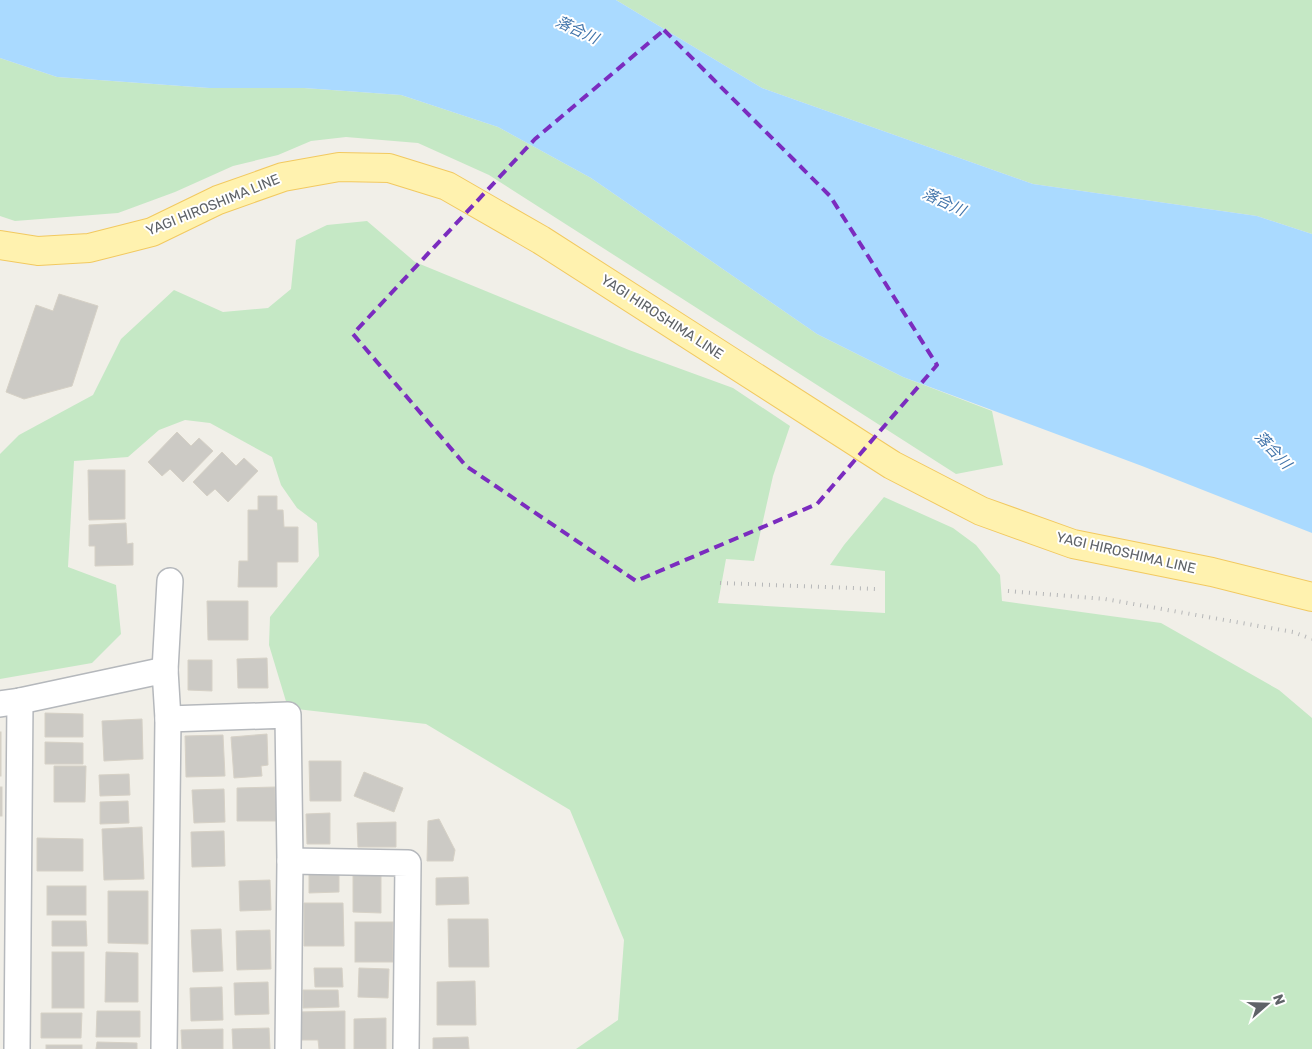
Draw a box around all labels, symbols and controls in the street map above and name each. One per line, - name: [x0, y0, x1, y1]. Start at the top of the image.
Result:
- water label: 落合川: [553, 12, 603, 49]
- street label: YAGI HIROSHIMA LINE: [144, 170, 282, 240]
- water label: 落合川: [920, 184, 970, 221]
- street label: YAGI HIROSHIMA LINE: [598, 271, 726, 363]
- water label: 落合川: [1251, 427, 1296, 474]
- street label: YAGI HIROSHIMA LINE: [1055, 529, 1197, 577]
- north arrow: [1242, 979, 1292, 1029]
- text: N: [1269, 992, 1288, 1007]

